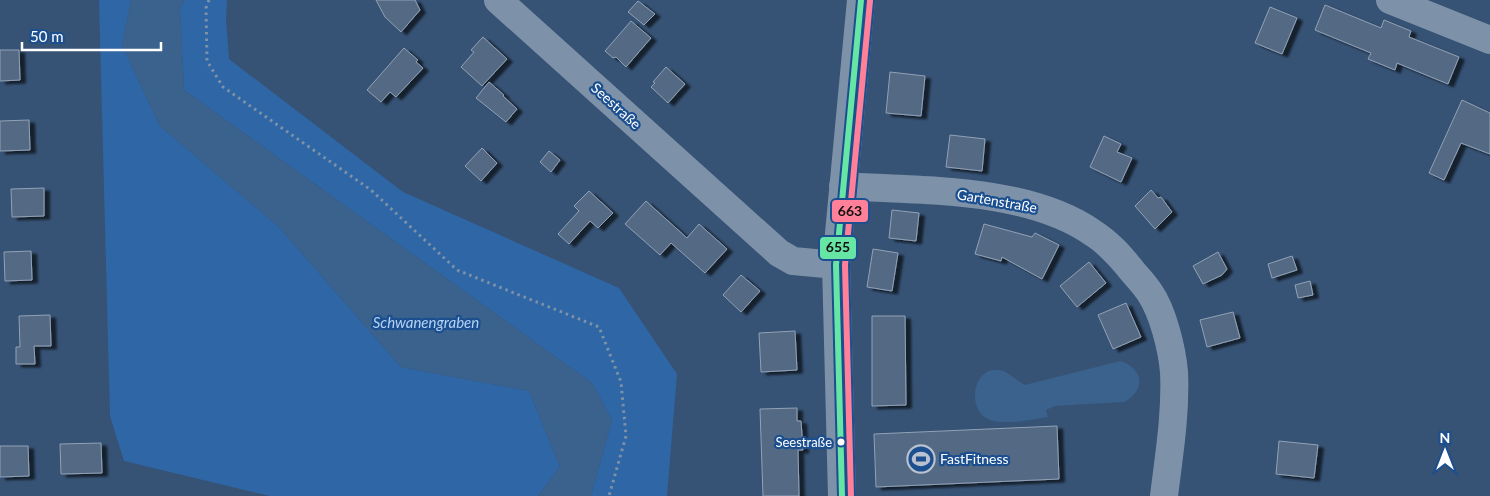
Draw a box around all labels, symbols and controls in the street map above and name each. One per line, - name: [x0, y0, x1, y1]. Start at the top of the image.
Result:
- scale bar: [22, 20, 161, 52]
- text: 50 m: [30, 27, 64, 45]
- street label: Seestraße: [588, 79, 645, 132]
- street label: Gartenstraße: [956, 185, 1038, 216]
- line badge: 663: [831, 199, 869, 223]
- text: 663: [838, 202, 862, 219]
- line badge: 655: [819, 236, 857, 260]
- text: 655: [826, 238, 850, 255]
- water label: Schwanengraben: [373, 313, 479, 331]
- north arrow: [1420, 426, 1470, 476]
- text: N: [1440, 429, 1450, 446]
- place label: Seestraße: [775, 434, 832, 450]
- marker: Seestraße: [836, 437, 846, 447]
- sports icon: FastFitness: [906, 444, 936, 474]
- place label: FastFitness: [940, 450, 1009, 467]

